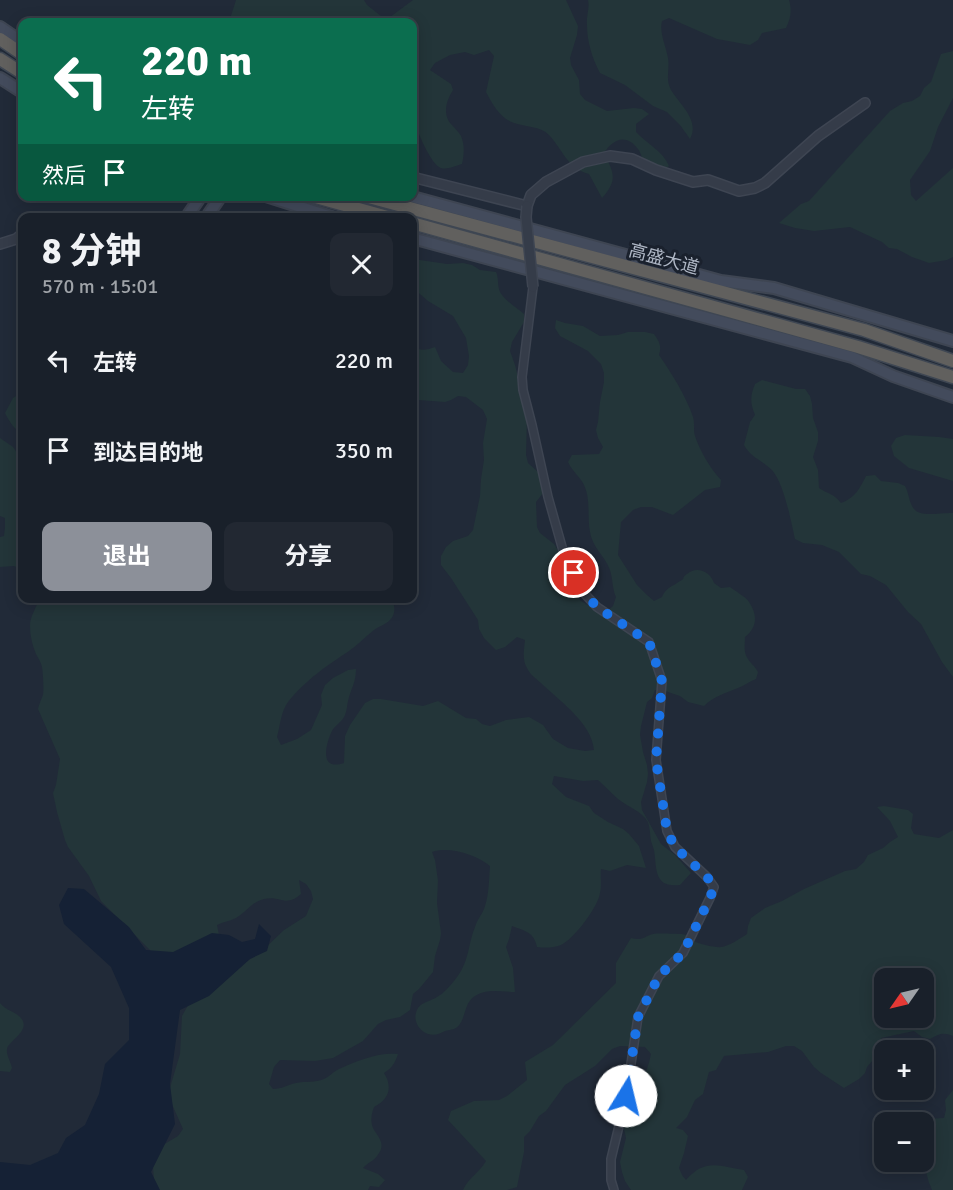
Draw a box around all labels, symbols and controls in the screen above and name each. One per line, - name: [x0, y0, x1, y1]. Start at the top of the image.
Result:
- text: 220 m: [141, 36, 252, 87]
- icon: left: [42, 42, 120, 120]
- text: 左转: [141, 93, 195, 126]
- icon: arrive: [98, 156, 131, 189]
- text: 然后: [42, 162, 86, 189]
- text: 8 分钟: [42, 229, 141, 274]
- button: close: [330, 233, 393, 296]
- street label: 高盛大道: [626, 239, 702, 279]
- text: 570 m · 15:01: [42, 274, 158, 299]
- icon: left: [42, 344, 75, 377]
- text: 220 m: [335, 347, 393, 374]
- text: 左转: [93, 349, 137, 376]
- icon: arrive: [42, 434, 75, 467]
- text: 350 m: [335, 437, 393, 464]
- text: 到达目的地: [93, 439, 203, 466]
- button: 退出: [42, 522, 212, 591]
- button: 分享: [224, 522, 393, 591]
- pin: [548, 547, 599, 598]
- icon: arrive: [557, 556, 590, 589]
- north arrow: [874, 968, 934, 1028]
- map controls: [874, 968, 934, 1172]
- button: +: [874, 1040, 934, 1100]
- position arrow: [594, 1064, 658, 1128]
- button: −: [874, 1112, 934, 1172]

